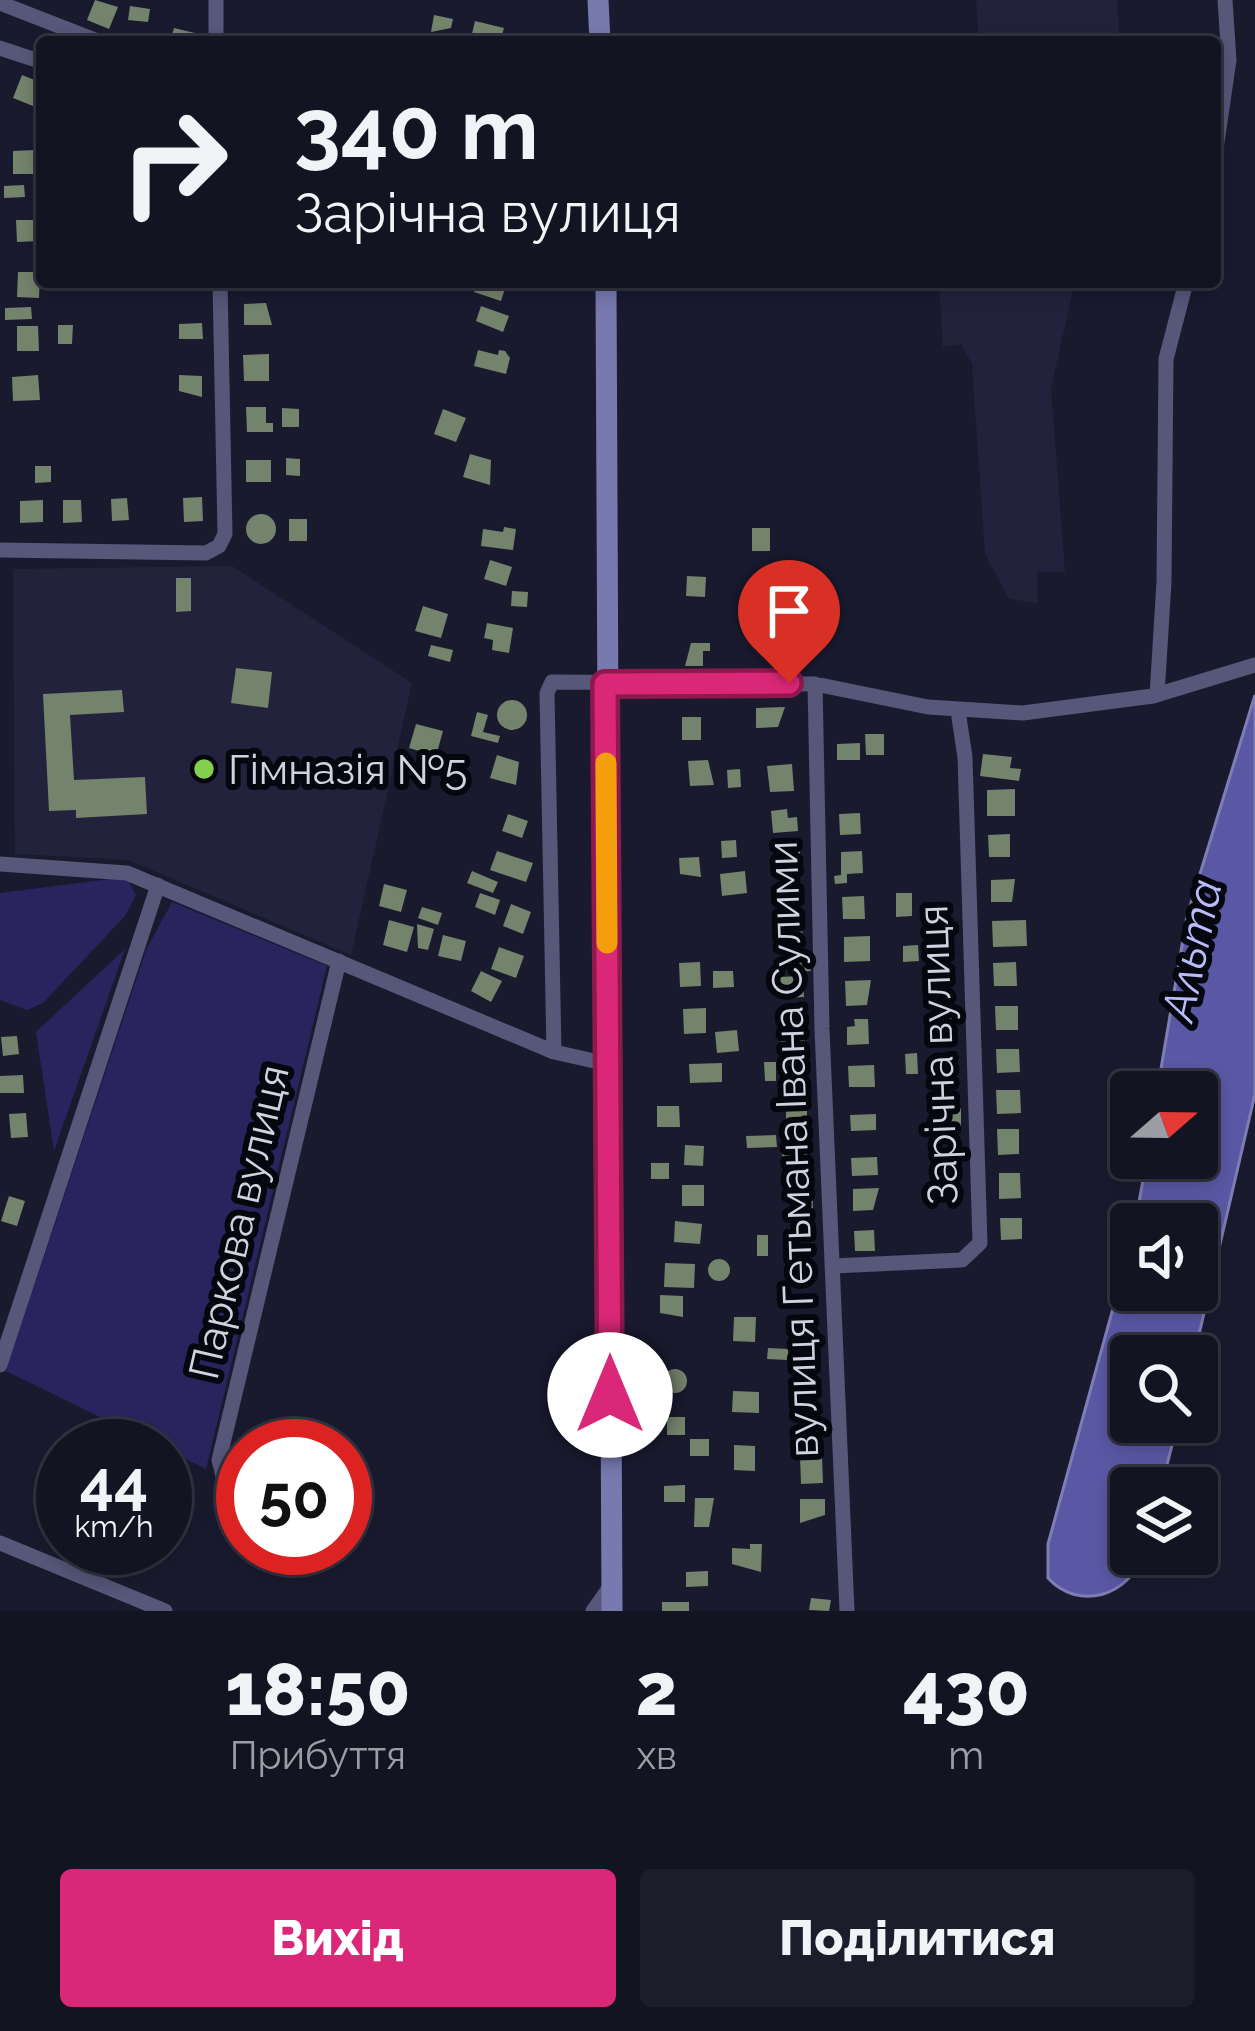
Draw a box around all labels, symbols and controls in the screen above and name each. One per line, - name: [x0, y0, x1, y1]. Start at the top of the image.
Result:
- text: 340 m: [294, 80, 539, 179]
- icon: right: [96, 84, 252, 240]
- text: Зарічна вулиця: [294, 181, 681, 245]
- pin: [738, 560, 840, 683]
- icon: arrive: [756, 578, 822, 644]
- place label: Гімназія №5: [228, 745, 467, 794]
- marker: Гімназія №5: [191, 756, 217, 782]
- street label: вулиця Гетьмана Івана Сулими: [758, 840, 828, 1458]
- water label: Альта: [1151, 875, 1233, 1028]
- street label: Зарічна вулиця: [908, 904, 968, 1206]
- street label: Паркова вулиця: [179, 1060, 299, 1384]
- north arrow: [1110, 1071, 1218, 1179]
- map controls: [1110, 1071, 1218, 1575]
- button: sound: [1110, 1203, 1218, 1311]
- position arrow: [547, 1332, 673, 1458]
- button: search: [1110, 1335, 1218, 1443]
- speed limit sign: 50: [216, 1419, 372, 1575]
- text: 44: [80, 1447, 148, 1517]
- button: layers: [1110, 1467, 1218, 1575]
- text: km/h: [74, 1509, 154, 1544]
- text: 18:50: [225, 1647, 410, 1732]
- text: 2: [636, 1647, 678, 1732]
- text: 430: [903, 1647, 1030, 1732]
- text: Прибуття: [230, 1732, 406, 1778]
- text: хв: [636, 1732, 677, 1778]
- text: m: [948, 1732, 984, 1778]
- button: Вихід: [60, 1869, 616, 2007]
- button: Поділитися: [640, 1869, 1195, 2007]

